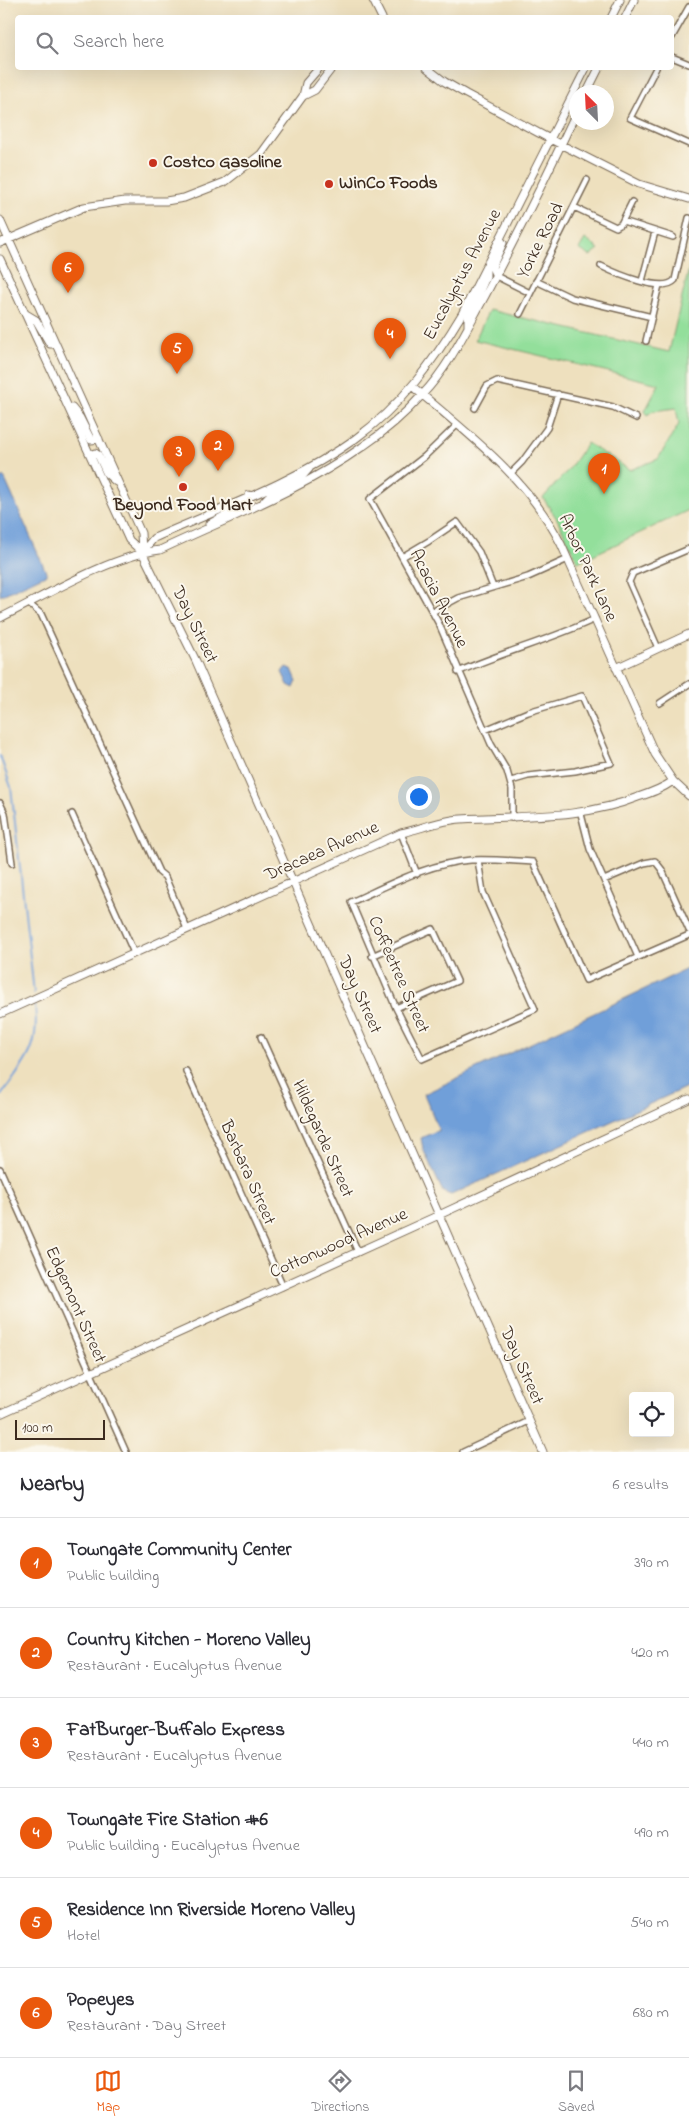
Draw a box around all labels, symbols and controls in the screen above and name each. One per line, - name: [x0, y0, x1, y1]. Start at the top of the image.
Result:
- search box: [15, 15, 674, 70]
- icon: search: [33, 29, 61, 57]
- text: Search here: [73, 29, 164, 56]
- north arrow: [569, 85, 614, 130]
- place label: Costco Gasoline: [163, 150, 282, 176]
- marker: Costco Gasoline: [147, 157, 159, 169]
- place label: WinCo Foods: [339, 171, 438, 197]
- marker: WinCo Foods: [323, 178, 335, 190]
- street label: Yorke Road: [511, 198, 571, 284]
- street label: Eucalyptus Avenue: [417, 204, 509, 345]
- pin: 6: [52, 252, 84, 293]
- pin: 4: [374, 318, 406, 359]
- pin: 5: [161, 333, 193, 374]
- pin: 2: [202, 430, 234, 471]
- pin: 3: [163, 436, 195, 477]
- pin: 1: [588, 453, 620, 494]
- marker: Beyond Food Mart: [177, 481, 189, 493]
- place label: Beyond Food Mart: [112, 493, 254, 520]
- street label: Arbor Park Lane: [551, 510, 624, 627]
- street label: Acacia Avenue: [402, 545, 475, 654]
- street label: Day Street: [164, 581, 224, 668]
- your location: [406, 784, 432, 810]
- street label: Dracaea Avenue: [260, 815, 384, 889]
- street label: Coffeetree Street: [361, 912, 435, 1038]
- street label: Day Street: [330, 951, 388, 1038]
- street label: Hildegarde Street: [284, 1076, 360, 1202]
- street label: Barbara Street: [212, 1116, 282, 1229]
- street label: Cottonwood Avenue: [266, 1202, 413, 1286]
- street label: Edgemont Street: [37, 1242, 112, 1368]
- street label: Day Street: [492, 1322, 550, 1409]
- map controls: [629, 1392, 674, 1437]
- button: locate: [629, 1392, 674, 1437]
- scale bar: [15, 1417, 105, 1440]
- text: 100 m: [22, 1418, 53, 1439]
- text: Nearby: [20, 1470, 84, 1500]
- text: 6 results: [612, 1473, 669, 1497]
- text: Towngate Community Center: [67, 1537, 292, 1564]
- text: 1: [33, 1551, 39, 1575]
- text: 390 m: [634, 1551, 669, 1575]
- text: Public building: [67, 1564, 159, 1588]
- text: Country Kitchen - Moreno Valley: [67, 1627, 311, 1654]
- text: 2: [32, 1641, 40, 1665]
- text: 420 m: [631, 1641, 669, 1665]
- text: Restaurant · Eucalyptus Avenue: [67, 1654, 282, 1678]
- text: FatBurger-Buffalo Express: [67, 1717, 285, 1744]
- text: 3: [33, 1731, 39, 1755]
- text: 440 m: [632, 1731, 669, 1755]
- text: Restaurant · Eucalyptus Avenue: [67, 1744, 282, 1768]
- text: Towngate Fire Station #6: [67, 1807, 268, 1834]
- text: 4: [33, 1821, 39, 1845]
- text: 490 m: [634, 1821, 669, 1845]
- text: Public building · Eucalyptus Avenue: [67, 1834, 300, 1858]
- text: Residence Inn Riverside Moreno Valley: [67, 1897, 355, 1924]
- text: 5: [31, 1911, 41, 1935]
- text: 540 m: [630, 1911, 669, 1935]
- text: Hotel: [67, 1924, 100, 1948]
- text: Popeyes: [67, 1987, 134, 2014]
- text: 6: [32, 2001, 40, 2025]
- text: 680 m: [633, 2001, 669, 2025]
- text: Restaurant · Day Street: [67, 2014, 226, 2038]
- tab: Map: [94, 2067, 122, 2118]
- tab: Directions: [311, 2067, 369, 2118]
- tab: Saved: [558, 2067, 595, 2118]

